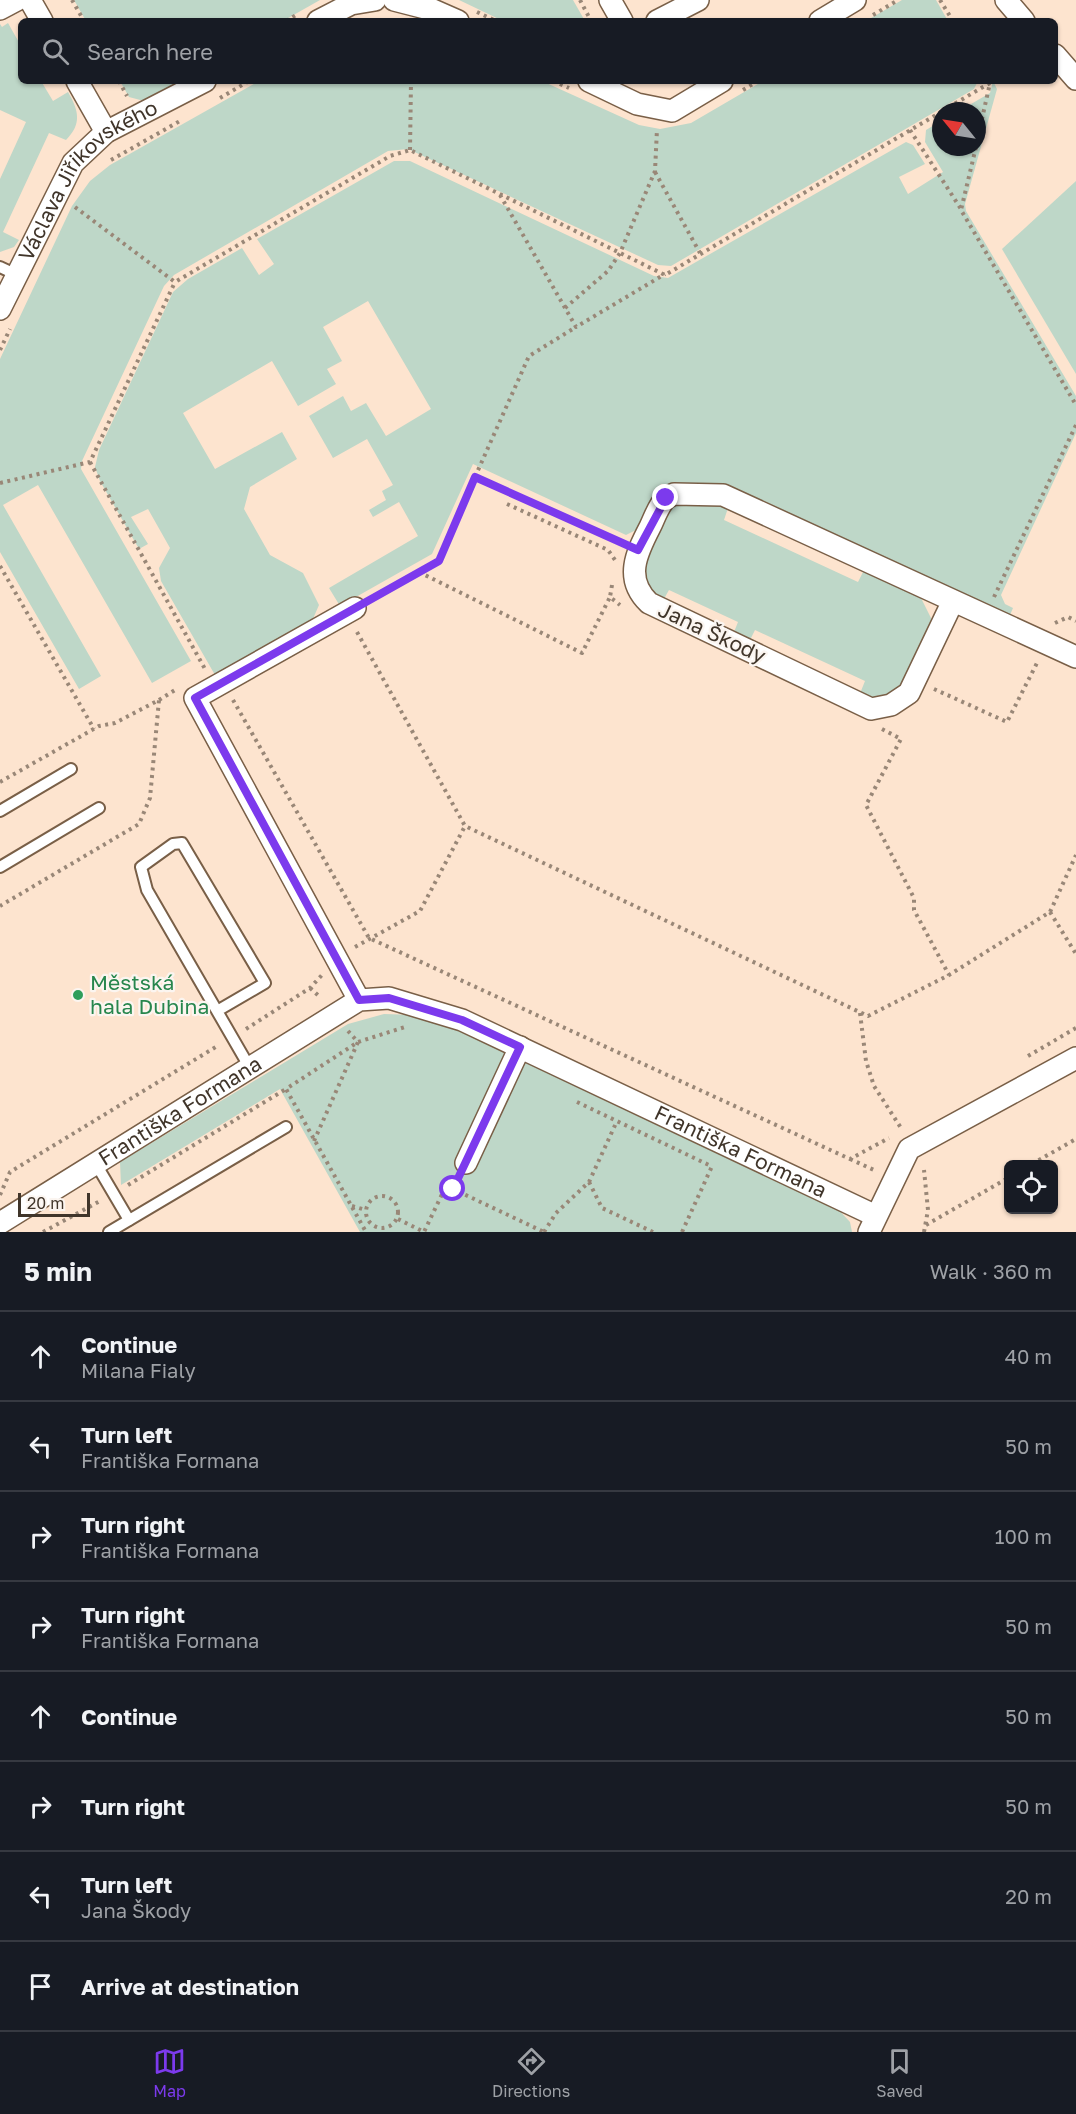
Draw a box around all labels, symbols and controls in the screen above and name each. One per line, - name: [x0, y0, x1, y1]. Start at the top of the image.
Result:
- search box: [18, 18, 1058, 84]
- icon: search: [39, 35, 72, 68]
- text: Search here: [87, 38, 213, 65]
- street label: Václava Jiřikovského: [12, 94, 161, 265]
- north arrow: [932, 102, 986, 156]
- route end: [652, 484, 678, 510]
- street label: Jana Škody: [654, 596, 771, 668]
- place label: Městská hala Dubina: [90, 969, 209, 1019]
- marker: Městská hala Dubina: [71, 988, 85, 1002]
- street label: Františka Formana: [93, 1050, 266, 1171]
- street label: Františka Formana: [651, 1099, 831, 1203]
- map controls: [1004, 1160, 1058, 1214]
- button: locate: [1004, 1160, 1058, 1214]
- route start: [439, 1175, 465, 1201]
- scale bar: [18, 1190, 90, 1218]
- text: 20 m: [27, 1193, 64, 1213]
- text: 5 min: [24, 1256, 92, 1287]
- text: Walk · 360 m: [930, 1259, 1052, 1283]
- text: Continue: [81, 1331, 177, 1358]
- icon: ahead: [24, 1340, 57, 1373]
- text: 40 m: [1005, 1344, 1052, 1368]
- text: Milana Fialy: [81, 1358, 196, 1382]
- text: Turn left: [81, 1421, 172, 1448]
- icon: left: [24, 1430, 57, 1463]
- text: 50 m: [1005, 1434, 1052, 1458]
- text: Františka Formana: [81, 1448, 259, 1472]
- text: Turn right: [81, 1511, 185, 1538]
- icon: right: [24, 1520, 57, 1553]
- text: 100 m: [995, 1524, 1052, 1548]
- text: Františka Formana: [81, 1538, 259, 1562]
- text: Turn right: [81, 1601, 185, 1628]
- icon: right: [24, 1610, 57, 1643]
- text: 50 m: [1005, 1614, 1052, 1638]
- text: Františka Formana: [81, 1628, 259, 1652]
- icon: ahead: [24, 1700, 57, 1733]
- text: Continue: [81, 1703, 177, 1730]
- text: 50 m: [1005, 1704, 1052, 1728]
- icon: right: [24, 1790, 57, 1823]
- text: Turn right: [81, 1793, 185, 1820]
- text: 50 m: [1005, 1794, 1052, 1818]
- text: Turn left: [81, 1871, 172, 1898]
- icon: left: [24, 1880, 57, 1913]
- text: 20 m: [1005, 1884, 1052, 1908]
- text: Jana Škody: [81, 1898, 191, 1922]
- icon: arrive: [24, 1970, 57, 2003]
- text: Arrive at destination: [81, 1973, 299, 2000]
- tab: Map: [153, 2045, 186, 2101]
- tab: Directions: [492, 2045, 570, 2101]
- tab: Saved: [876, 2045, 923, 2101]

